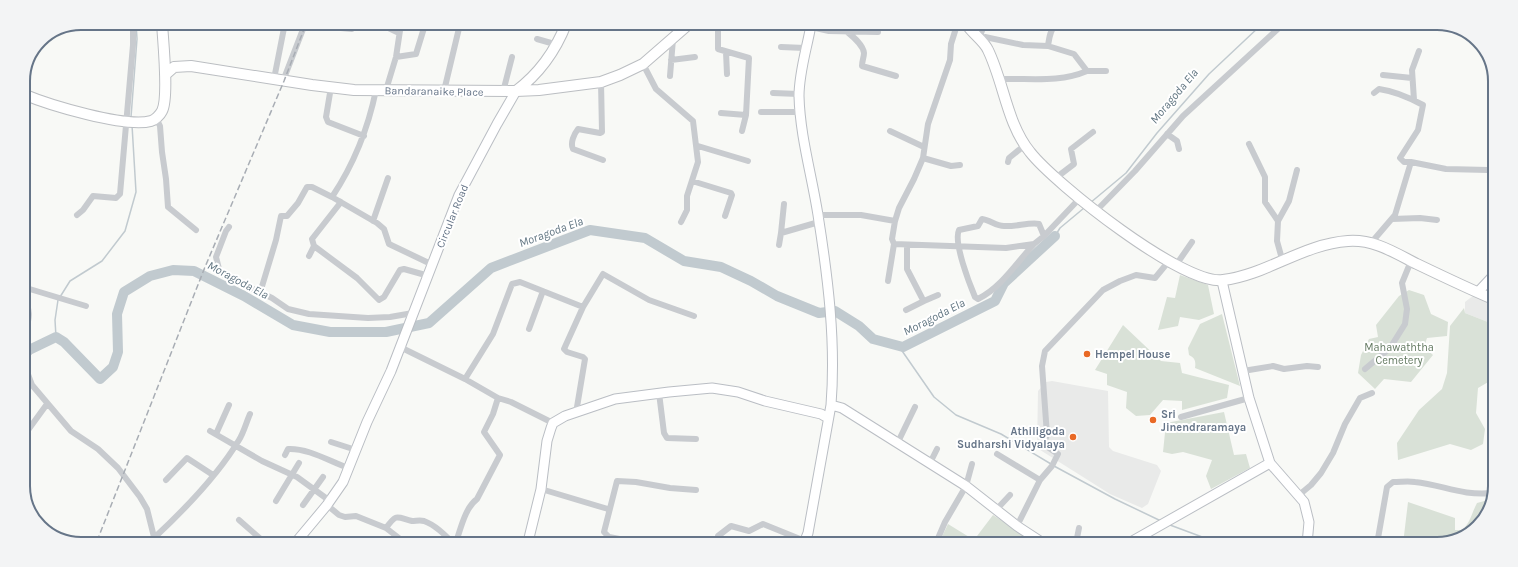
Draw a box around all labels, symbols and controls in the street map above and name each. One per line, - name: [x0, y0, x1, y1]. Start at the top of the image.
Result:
- water label: Moragoda Ela: [1147, 66, 1201, 126]
- street label: Bandaranaike Place: [384, 84, 484, 99]
- street label: Circular Road: [434, 183, 471, 250]
- water label: Moragoda Ela: [517, 214, 585, 250]
- water label: Moragoda Ela: [205, 258, 271, 302]
- water label: Moragoda Ela: [901, 295, 967, 339]
- park label: Mahawaththa Cemetery: [1364, 341, 1434, 367]
- place label: Hempel House: [1095, 348, 1170, 361]
- marker: Hempel House: [1082, 349, 1092, 359]
- place label: Sri Jinendraramaya: [1161, 408, 1246, 434]
- marker: Sri Jinendraramaya: [1148, 415, 1158, 425]
- place label: Athiligoda Sudharshi Vidyalaya: [957, 425, 1065, 451]
- marker: Athiligoda Sudharshi Vidyalaya: [1068, 432, 1078, 442]

